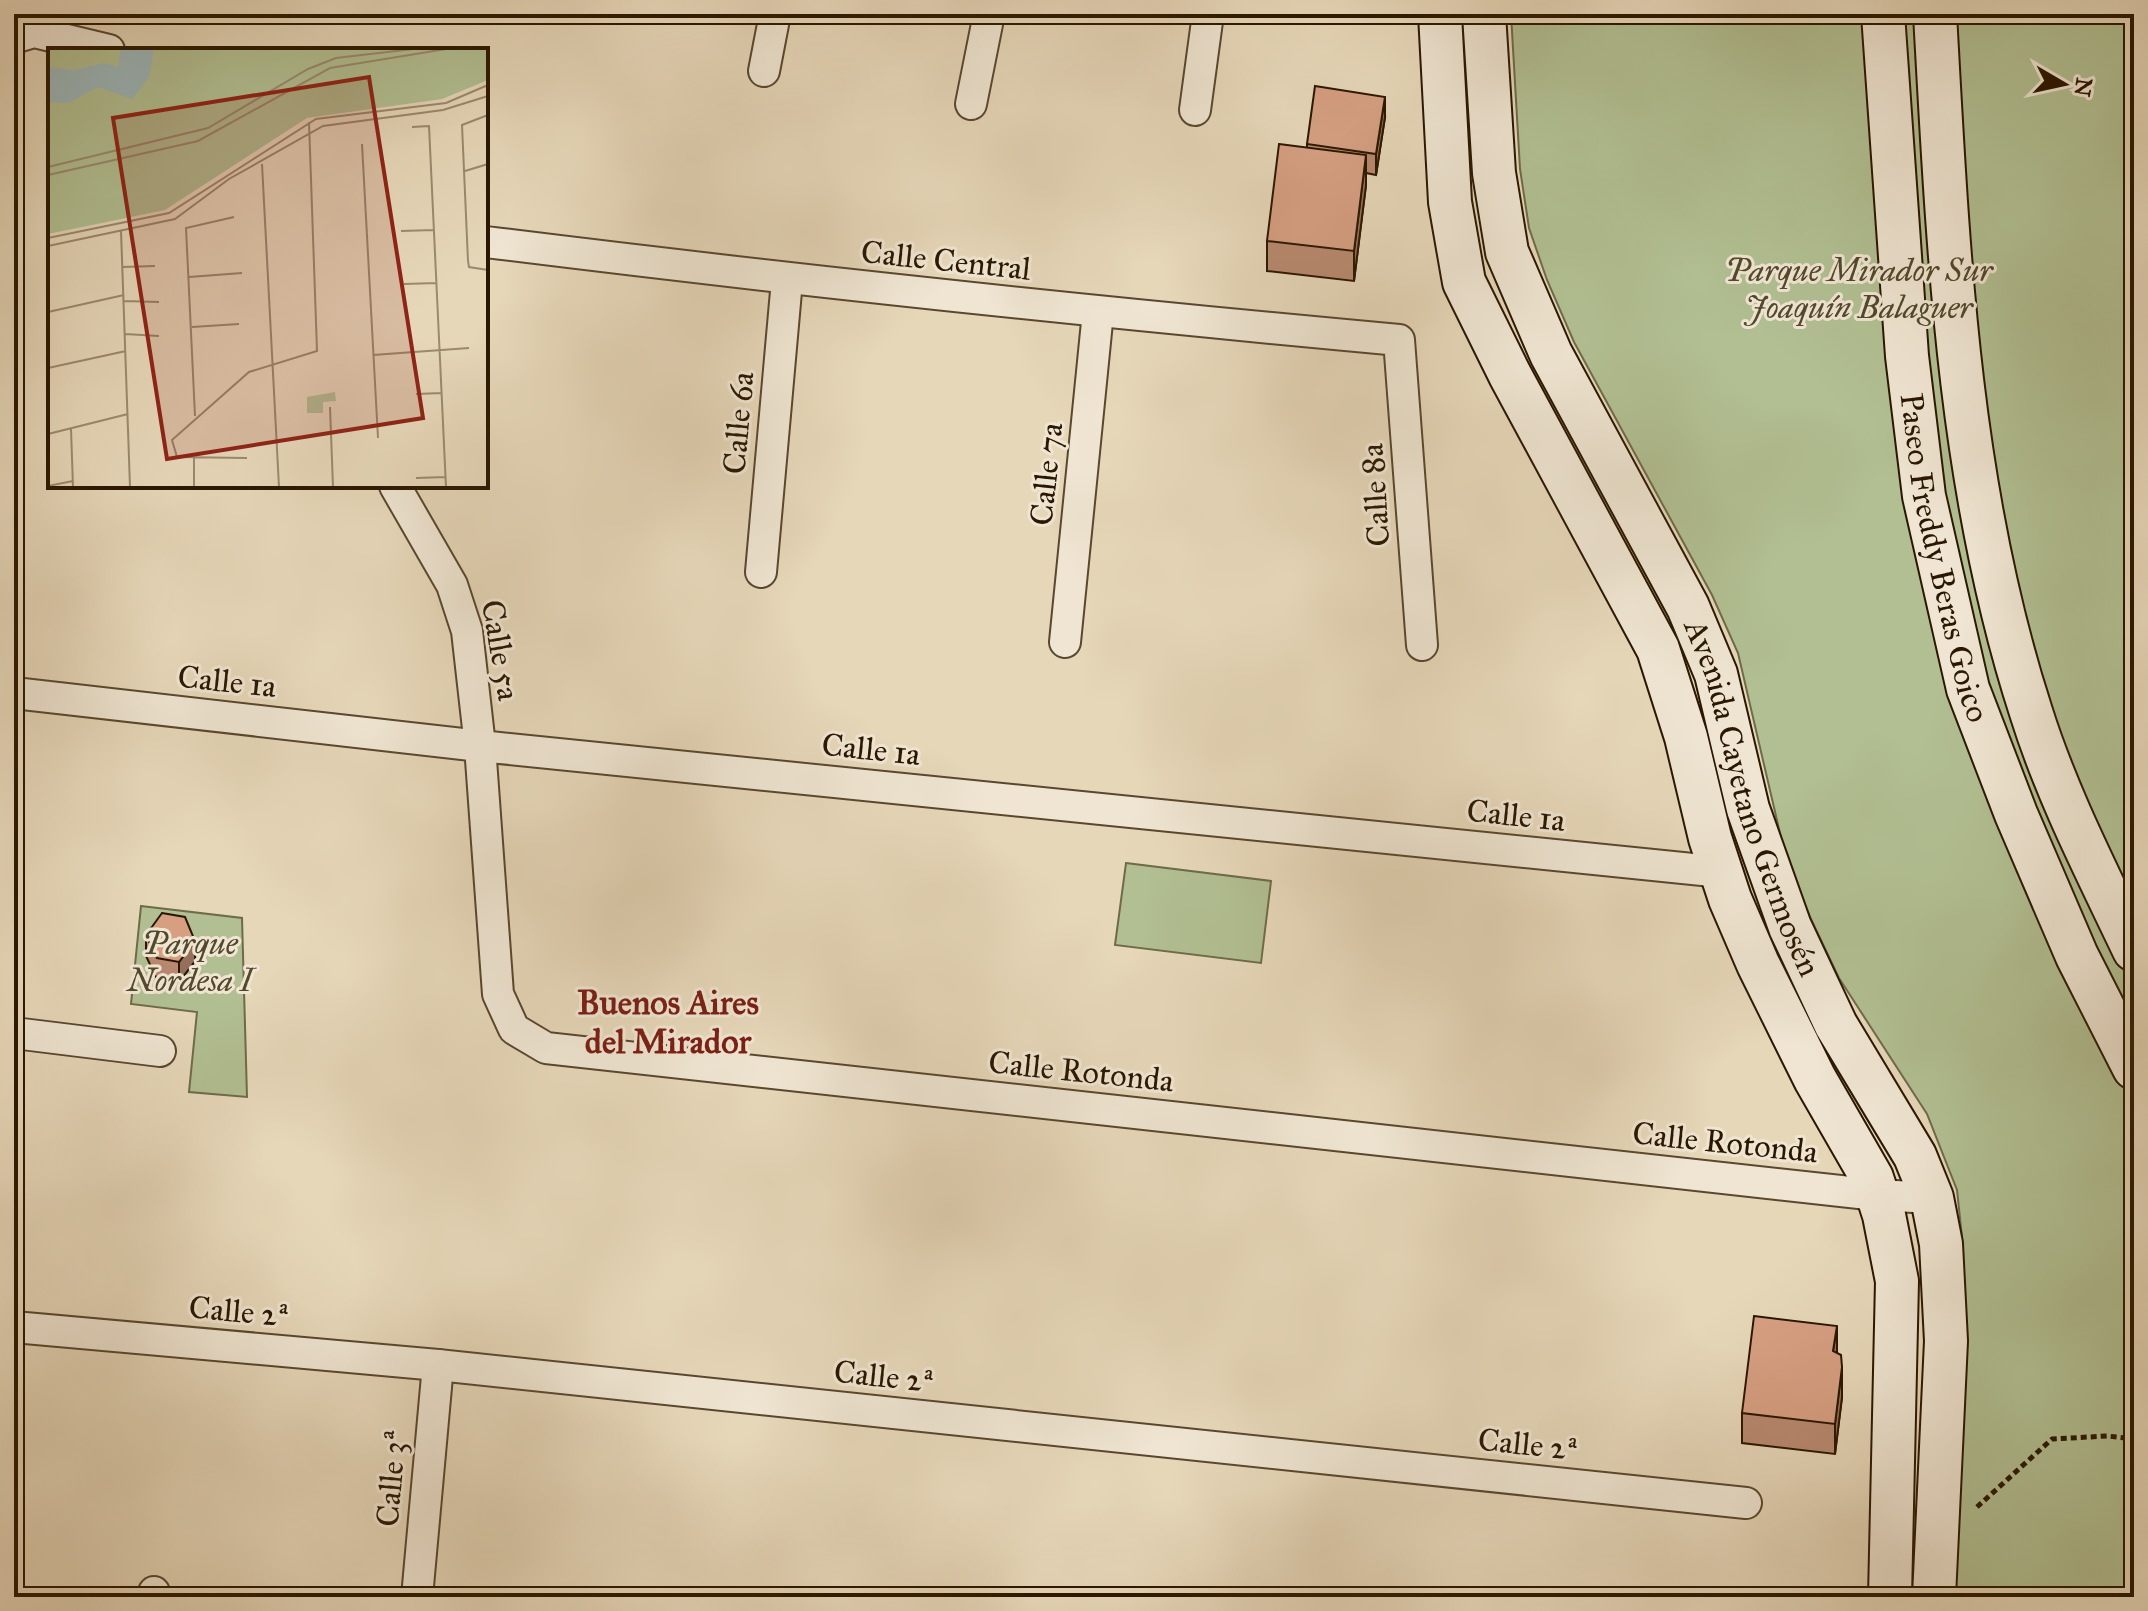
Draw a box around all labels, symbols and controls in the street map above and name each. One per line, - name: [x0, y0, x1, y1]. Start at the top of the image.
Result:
- north arrow: [2024, 44, 2104, 124]
- inset map: [48, 48, 488, 488]
- text: N: [2068, 76, 2098, 99]
- street label: Calle Central: [859, 232, 1033, 289]
- park label: Parque Mirador Sur Joaquín Balaguer: [1725, 251, 1994, 327]
- street label: Calle 6a: [715, 370, 762, 476]
- street label: Paseo Freddy Beras Goico: [1892, 391, 1998, 728]
- street label: Calle 7a: [1022, 420, 1071, 527]
- street label: Calle 8a: [1352, 442, 1399, 548]
- street label: Calle 5a: [473, 597, 529, 704]
- street label: Avenida Cayetano Germosén: [1675, 612, 1829, 983]
- street label: Calle 1a: [176, 657, 279, 706]
- street label: Calle 1a: [820, 725, 923, 774]
- street label: Calle 1a: [1465, 791, 1568, 840]
- park label: Parque Nordesa I: [125, 924, 257, 1000]
- district label: Buenos Aires del Mirador: [577, 982, 759, 1062]
- street label: Calle Rotonda: [986, 1042, 1176, 1101]
- street label: Calle Rotonda: [1630, 1113, 1820, 1172]
- street label: Calle 2ª: [187, 1288, 291, 1335]
- street label: Calle 2ª: [832, 1352, 936, 1401]
- street label: Calle 2ª: [1476, 1420, 1580, 1469]
- street label: Calle 3ª: [368, 1428, 415, 1528]

